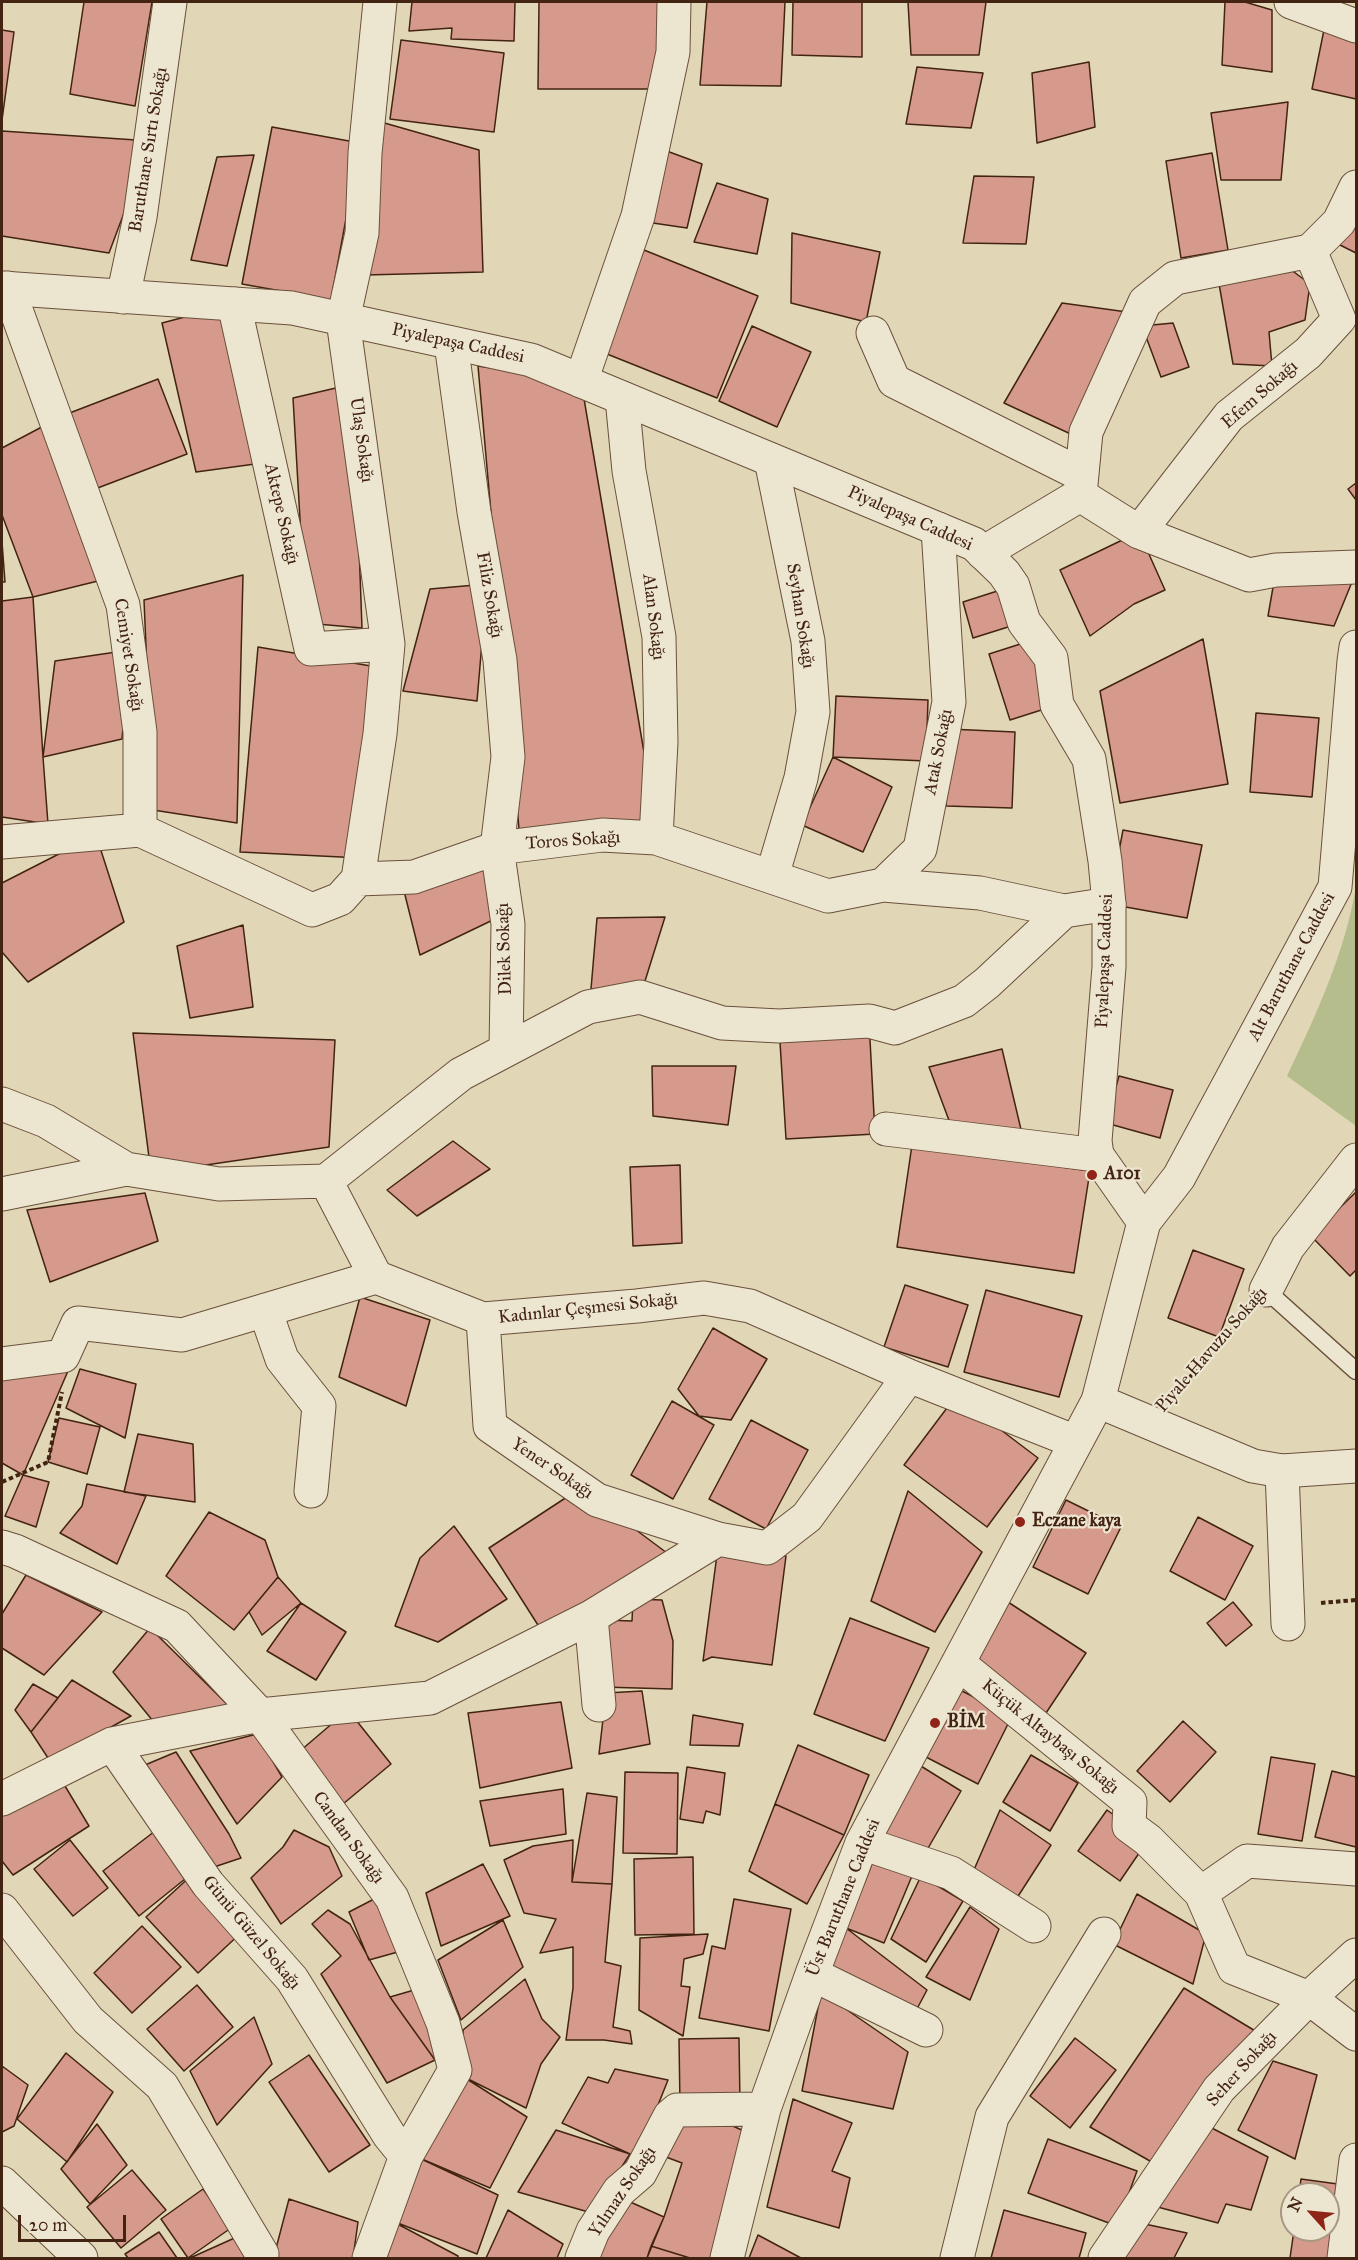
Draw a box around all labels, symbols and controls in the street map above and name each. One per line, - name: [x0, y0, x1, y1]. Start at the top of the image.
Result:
- street label: Baruthane Sırtı Sokağı: [125, 66, 173, 234]
- street label: Piyalepaşa Caddesi: [390, 319, 526, 369]
- street label: Efem Sokağı: [1217, 356, 1303, 434]
- street label: Ulaş Sokağı: [344, 396, 378, 484]
- street label: Aktepe Sokağı: [259, 461, 303, 567]
- street label: Piyalepaşa Caddesi: [844, 482, 976, 556]
- street label: Filiz Sokağı: [471, 550, 507, 640]
- street label: Seyhan Sokağı: [781, 562, 819, 670]
- street label: Alan Sokağı: [637, 573, 669, 661]
- street label: Cemiyet Sokağı: [108, 597, 148, 713]
- street label: Atak Sokağı: [920, 707, 958, 797]
- street label: Toros Sokağı: [525, 827, 621, 855]
- street label: Alt Baruthane Caddesi: [1244, 889, 1340, 1045]
- street label: Piyalepaşa Caddesi: [1092, 893, 1118, 1029]
- street label: Dilek Sokağı: [493, 902, 517, 996]
- place label: A101: [1104, 1164, 1141, 1186]
- marker: A101: [1085, 1168, 1099, 1182]
- street label: Piyale Havuzu Sokağı: [1152, 1283, 1272, 1417]
- street label: Kadınlar Çeşmesi Sokağı: [497, 1289, 679, 1329]
- street label: Yener Sokağı: [507, 1434, 597, 1504]
- place label: Eczane kaya: [1032, 1511, 1121, 1533]
- marker: Eczane kaya: [1013, 1515, 1027, 1529]
- street label: Küçük Altaybaşı Sokağı: [977, 1675, 1123, 1799]
- place label: BİM: [947, 1712, 985, 1734]
- marker: BİM: [928, 1716, 942, 1730]
- street label: Candan Sokağı: [307, 1788, 389, 1888]
- street label: Üst Baruthane Caddesi: [802, 1816, 886, 1980]
- street label: Günü Güzel Sokağı: [197, 1872, 305, 1994]
- street label: Seher Sokağı: [1202, 2027, 1282, 2111]
- street label: Yılmaz Sokağı: [585, 2142, 661, 2242]
- north arrow: [1280, 2182, 1340, 2242]
- text: N: [1284, 2194, 1307, 2215]
- scale bar: [21, 2203, 129, 2241]
- text: 20 m: [29, 2214, 67, 2236]

